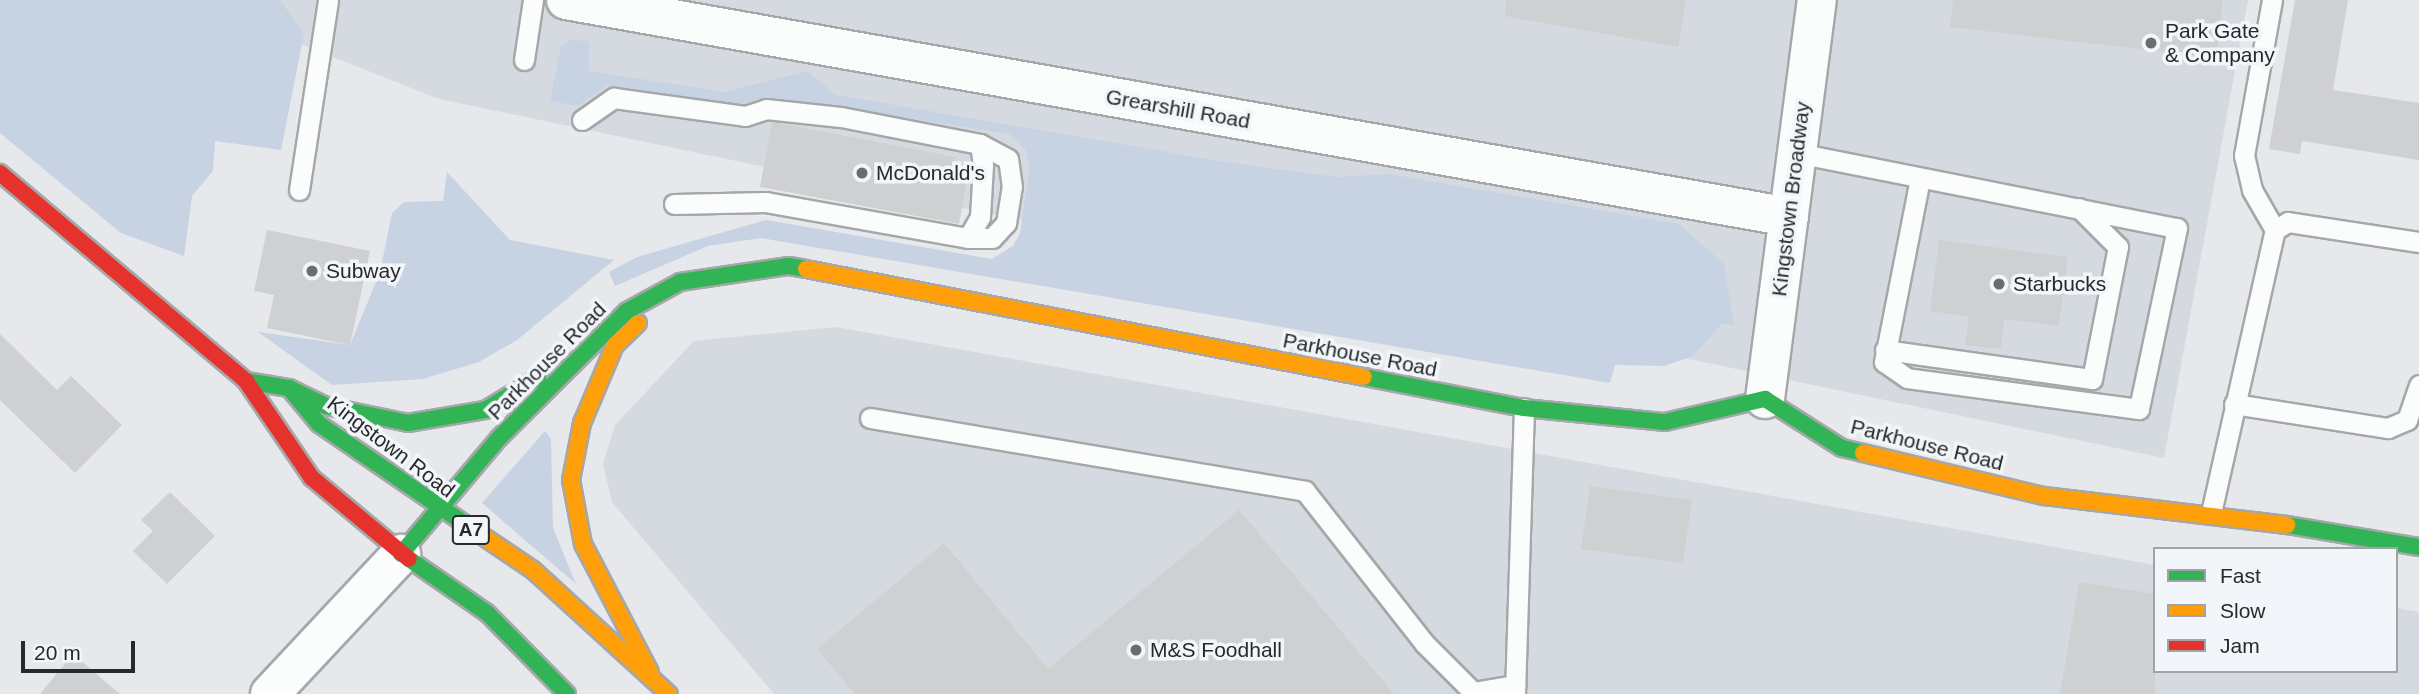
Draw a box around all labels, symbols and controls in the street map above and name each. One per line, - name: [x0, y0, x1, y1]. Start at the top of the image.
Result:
- place label: Park Gate & Company: [2165, 18, 2275, 68]
- marker: Park Gate & Company: [2143, 35, 2159, 51]
- street label: Grearshill Road: [1104, 84, 1252, 134]
- street label: Kingstown Broadway: [1767, 100, 1815, 298]
- place label: McDonald's: [876, 160, 985, 186]
- marker: McDonald's: [854, 165, 870, 181]
- place label: Subway: [326, 258, 401, 284]
- marker: Subway: [304, 263, 320, 279]
- place label: Starbucks: [2013, 271, 2106, 297]
- marker: Starbucks: [1991, 276, 2007, 292]
- street label: Parkhouse Road: [483, 297, 611, 425]
- street label: Parkhouse Road: [1281, 328, 1439, 382]
- street label: Kingstown Road: [322, 391, 460, 503]
- street label: Parkhouse Road: [1848, 414, 2006, 476]
- road number: A7: [452, 514, 490, 545]
- legend: [2153, 547, 2398, 673]
- text: Fast: [2220, 564, 2261, 587]
- text: Slow: [2220, 599, 2266, 622]
- scale bar: [24, 628, 138, 672]
- text: Jam: [2220, 634, 2260, 657]
- place label: M&S Foodhall: [1150, 637, 1282, 663]
- text: 20 m: [34, 641, 81, 664]
- marker: M&S Foodhall: [1128, 642, 1144, 658]

